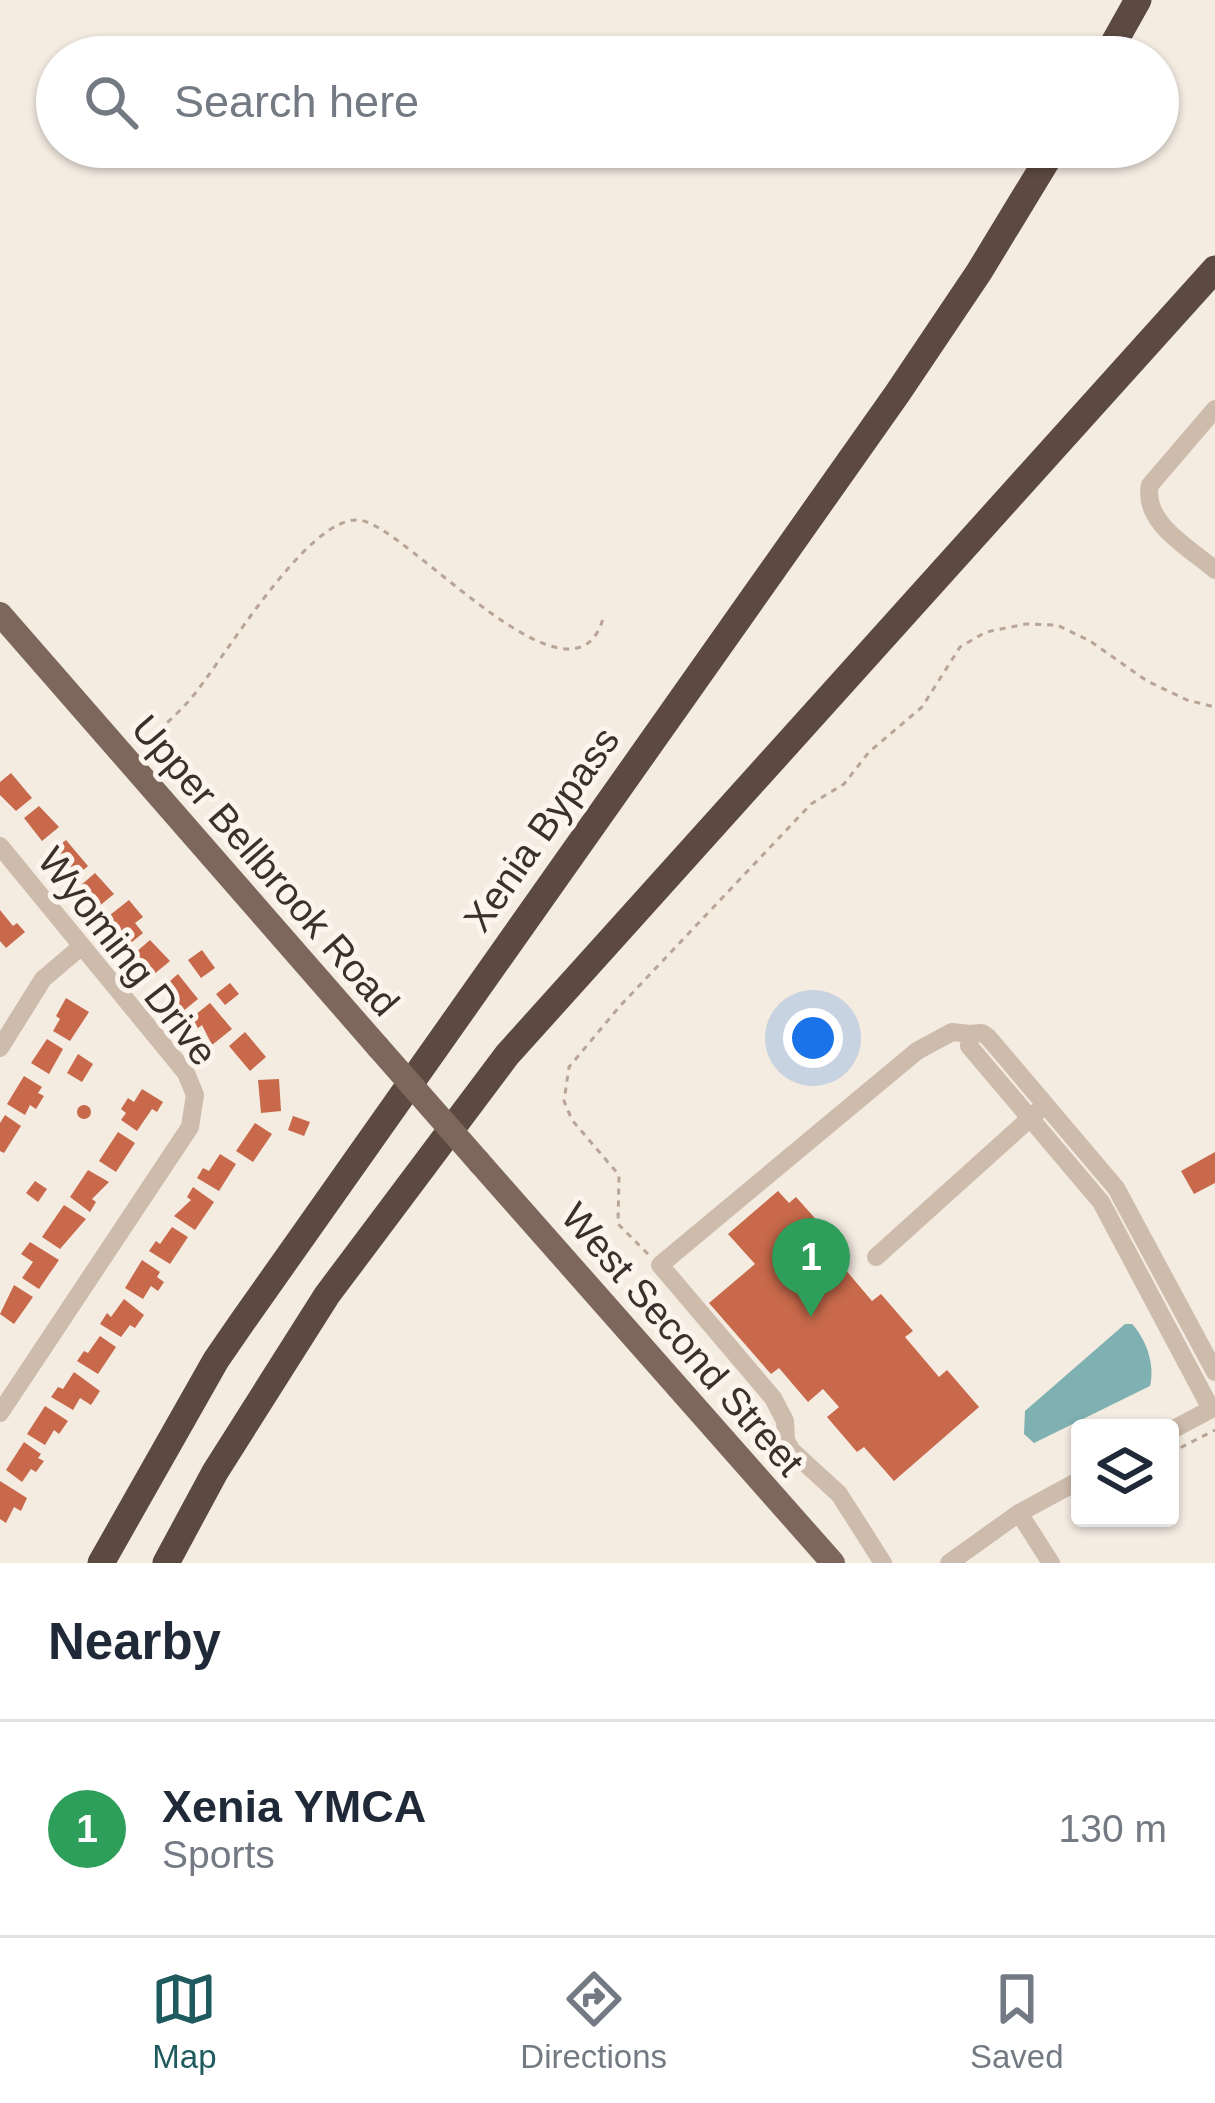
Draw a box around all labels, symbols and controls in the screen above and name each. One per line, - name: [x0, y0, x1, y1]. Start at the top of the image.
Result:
- search box: [36, 36, 1179, 168]
- icon: search: [78, 69, 144, 135]
- text: Search here: [174, 76, 419, 127]
- street label: Upper Bellbrook Road: [124, 706, 408, 1024]
- street label: Xenia Bypass: [455, 719, 627, 939]
- street label: Wyoming Drive: [29, 839, 226, 1074]
- your location: [783, 1008, 843, 1068]
- street label: West Second Street: [553, 1195, 812, 1484]
- pin: 1: [772, 1218, 850, 1317]
- map controls: [1071, 1419, 1179, 1527]
- button: layers: [1071, 1419, 1179, 1527]
- text: Nearby: [48, 1613, 221, 1670]
- text: Xenia YMCA: [162, 1781, 426, 1832]
- text: 1: [76, 1807, 98, 1850]
- text: 130 m: [1059, 1807, 1167, 1850]
- text: Sports: [162, 1833, 275, 1876]
- tab: Map: [151, 1966, 217, 2076]
- tab: Directions: [520, 1966, 667, 2076]
- tab: Saved: [970, 1966, 1064, 2076]

